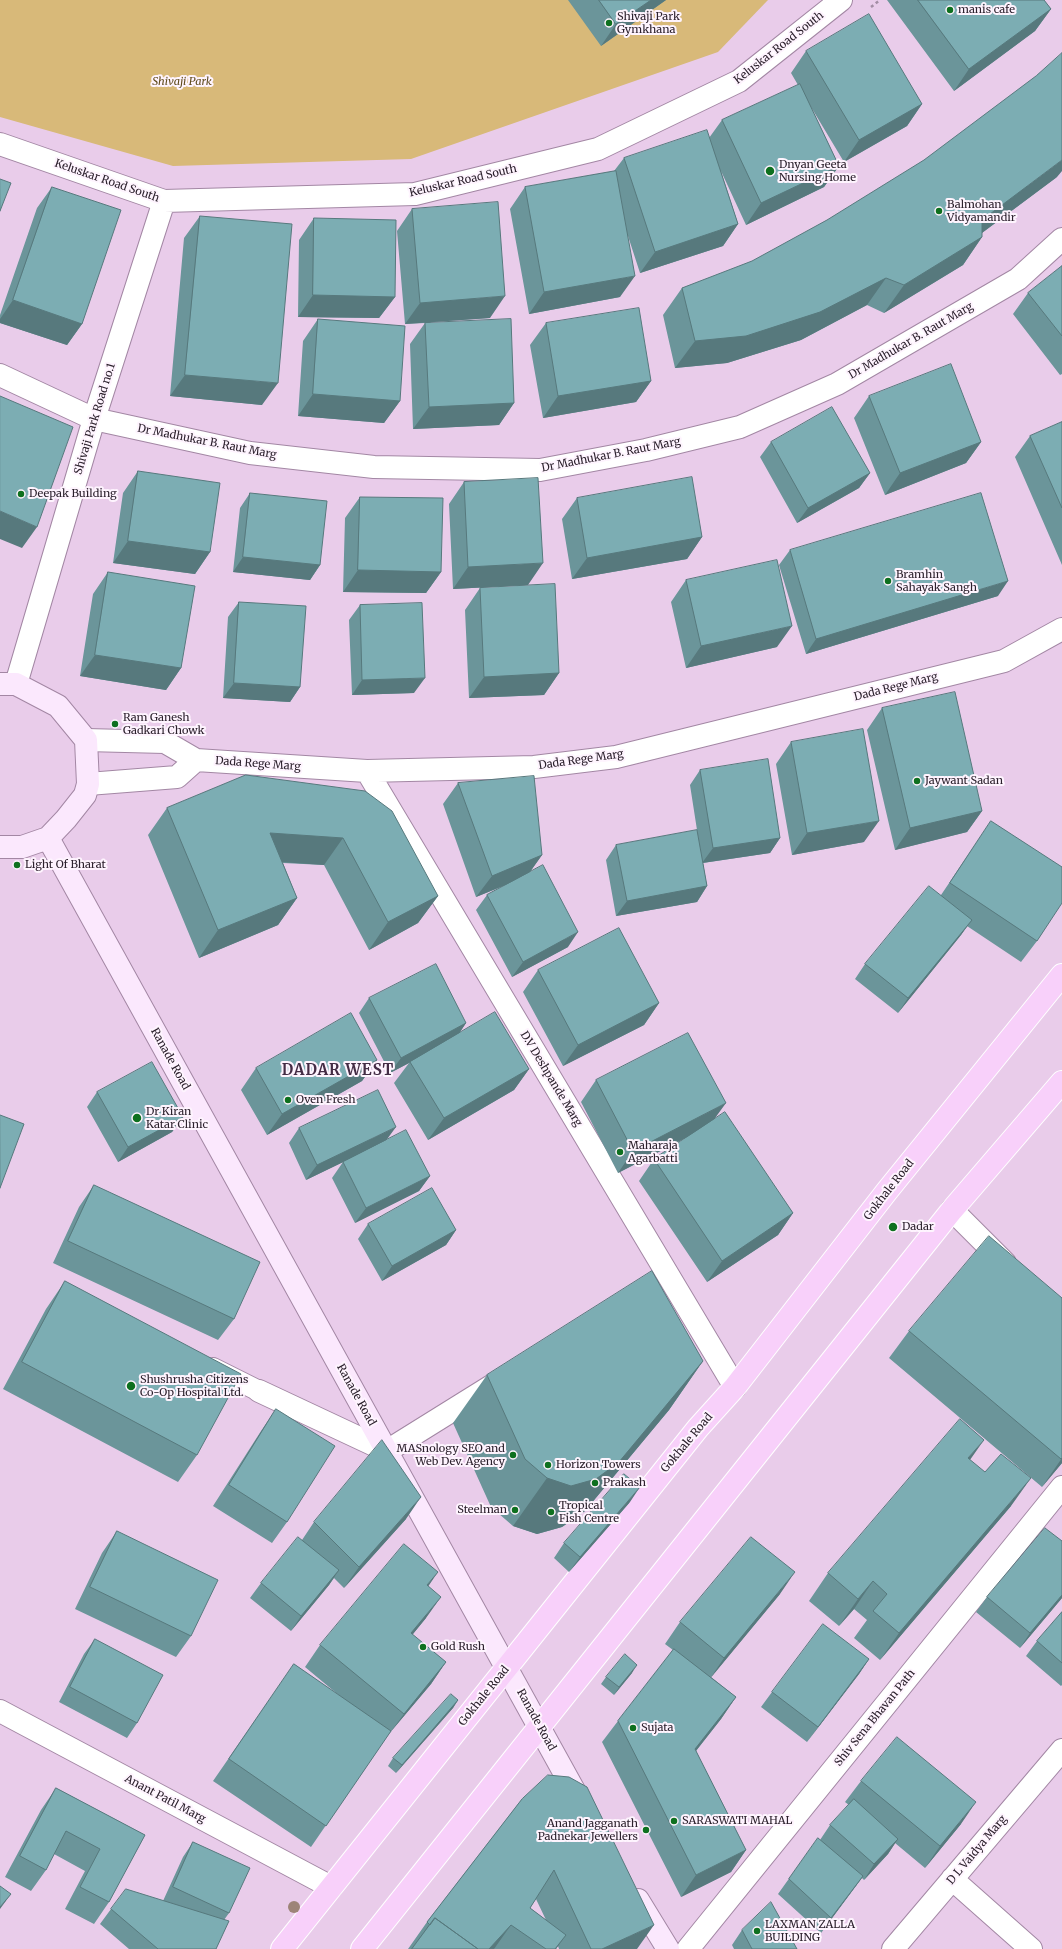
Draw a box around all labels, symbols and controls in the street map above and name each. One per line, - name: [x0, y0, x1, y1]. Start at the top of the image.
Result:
- place label: manis cafe: [958, 3, 1015, 17]
- marker: manis cafe: [945, 5, 955, 15]
- street label: Keluskar Road South: [732, 9, 826, 87]
- place label: Shivaji Park Gymkhana: [617, 10, 680, 36]
- marker: Shivaji Park Gymkhana: [604, 18, 614, 28]
- park label: Shivaji Park: [152, 75, 212, 89]
- street label: Keluskar Road South: [53, 157, 161, 205]
- place label: Dnyan Geeta Nursing Home: [779, 158, 856, 184]
- street label: Keluskar Road South: [408, 162, 518, 200]
- marker: Dnyan Geeta Nursing Home: [764, 165, 776, 177]
- place label: Balmohan Vidyamandir: [947, 198, 1016, 224]
- marker: Balmohan Vidyamandir: [934, 206, 944, 216]
- street label: Dr Madhukar B. Raut Marg: [846, 300, 976, 382]
- street label: Shivaji Park Road no.1: [72, 362, 118, 476]
- street label: Dr Madhukar B. Raut Marg: [136, 422, 278, 462]
- street label: Dr Madhukar B. Raut Marg: [540, 435, 682, 475]
- place label: Deepak Building: [29, 487, 117, 501]
- marker: Deepak Building: [16, 489, 26, 499]
- place label: Bramhin Sahayak Sangh: [896, 568, 977, 594]
- marker: Bramhin Sahayak Sangh: [883, 576, 893, 586]
- street label: Dada Rege Marg: [853, 670, 939, 704]
- place label: Ram Ganesh Gadkari Chowk: [123, 711, 205, 737]
- marker: Ram Ganesh Gadkari Chowk: [110, 719, 120, 729]
- street label: Dada Rege Marg: [538, 747, 624, 773]
- street label: Dada Rege Marg: [215, 754, 301, 774]
- place label: Jaywant Sadan: [925, 774, 1003, 788]
- marker: Jaywant Sadan: [912, 776, 922, 786]
- place label: Light Of Bharat: [25, 858, 106, 872]
- marker: Light Of Bharat: [12, 860, 22, 870]
- street label: Ranade Road: [148, 1026, 192, 1092]
- street label: D.V Deshpande Marg: [517, 1029, 585, 1129]
- district label: DADAR WEST: [282, 1062, 394, 1080]
- place label: Oven Fresh: [296, 1093, 355, 1107]
- marker: Oven Fresh: [283, 1095, 293, 1105]
- place label: Dr Kiran Katar Clinic: [146, 1105, 208, 1131]
- marker: Dr Kiran Katar Clinic: [131, 1112, 143, 1124]
- place label: Maharaja Agarbatti: [628, 1139, 678, 1165]
- marker: Maharaja Agarbatti: [615, 1147, 625, 1157]
- street label: Gokhale Road: [861, 1157, 917, 1223]
- place label: Dadar: [902, 1220, 934, 1234]
- marker: Dadar: [887, 1221, 899, 1233]
- street label: Ranade Road: [334, 1362, 378, 1428]
- place label: Shushrusha Citizens Co-Op Hospital Ltd.: [140, 1373, 248, 1399]
- marker: Shushrusha Citizens Co-Op Hospital Ltd.: [125, 1380, 137, 1392]
- street label: Gokhale Road: [658, 1411, 716, 1475]
- place label: MASnology SEO and Web Dev. Agency: [397, 1442, 505, 1468]
- marker: MASnology SEO and Web Dev. Agency: [508, 1450, 518, 1460]
- place label: Horizon Towers: [556, 1458, 641, 1472]
- marker: Horizon Towers: [543, 1460, 553, 1470]
- place label: Prakash: [603, 1476, 646, 1490]
- marker: Prakash: [590, 1478, 600, 1488]
- place label: Tropical Fish Centre: [559, 1499, 619, 1525]
- place label: Steelman: [457, 1503, 507, 1517]
- marker: Steelman: [510, 1505, 520, 1515]
- marker: Tropical Fish Centre: [546, 1507, 556, 1517]
- place label: Gold Rush: [431, 1640, 485, 1654]
- marker: Gold Rush: [418, 1642, 428, 1652]
- street label: Gokhale Road: [456, 1663, 512, 1729]
- street label: Shiv Sena Bhavan Path: [832, 1667, 918, 1769]
- street label: Ranade Road: [514, 1687, 558, 1753]
- place label: Sujata: [641, 1721, 674, 1735]
- marker: Sujata: [628, 1723, 638, 1733]
- street label: Anant Patil Marg: [122, 1772, 208, 1826]
- street label: D L Vaidya Marg: [944, 1813, 1010, 1887]
- place label: SARASWATI MAHAL: [682, 1814, 792, 1828]
- marker: SARASWATI MAHAL: [669, 1816, 679, 1826]
- place label: Anand Jagganath Padnekar Jewellers: [538, 1817, 638, 1843]
- marker: Anand Jagganath Padnekar Jewellers: [641, 1825, 651, 1835]
- place label: LAXMAN ZALLA BUILDING: [765, 1918, 855, 1944]
- marker: LAXMAN ZALLA BUILDING: [752, 1926, 762, 1936]

